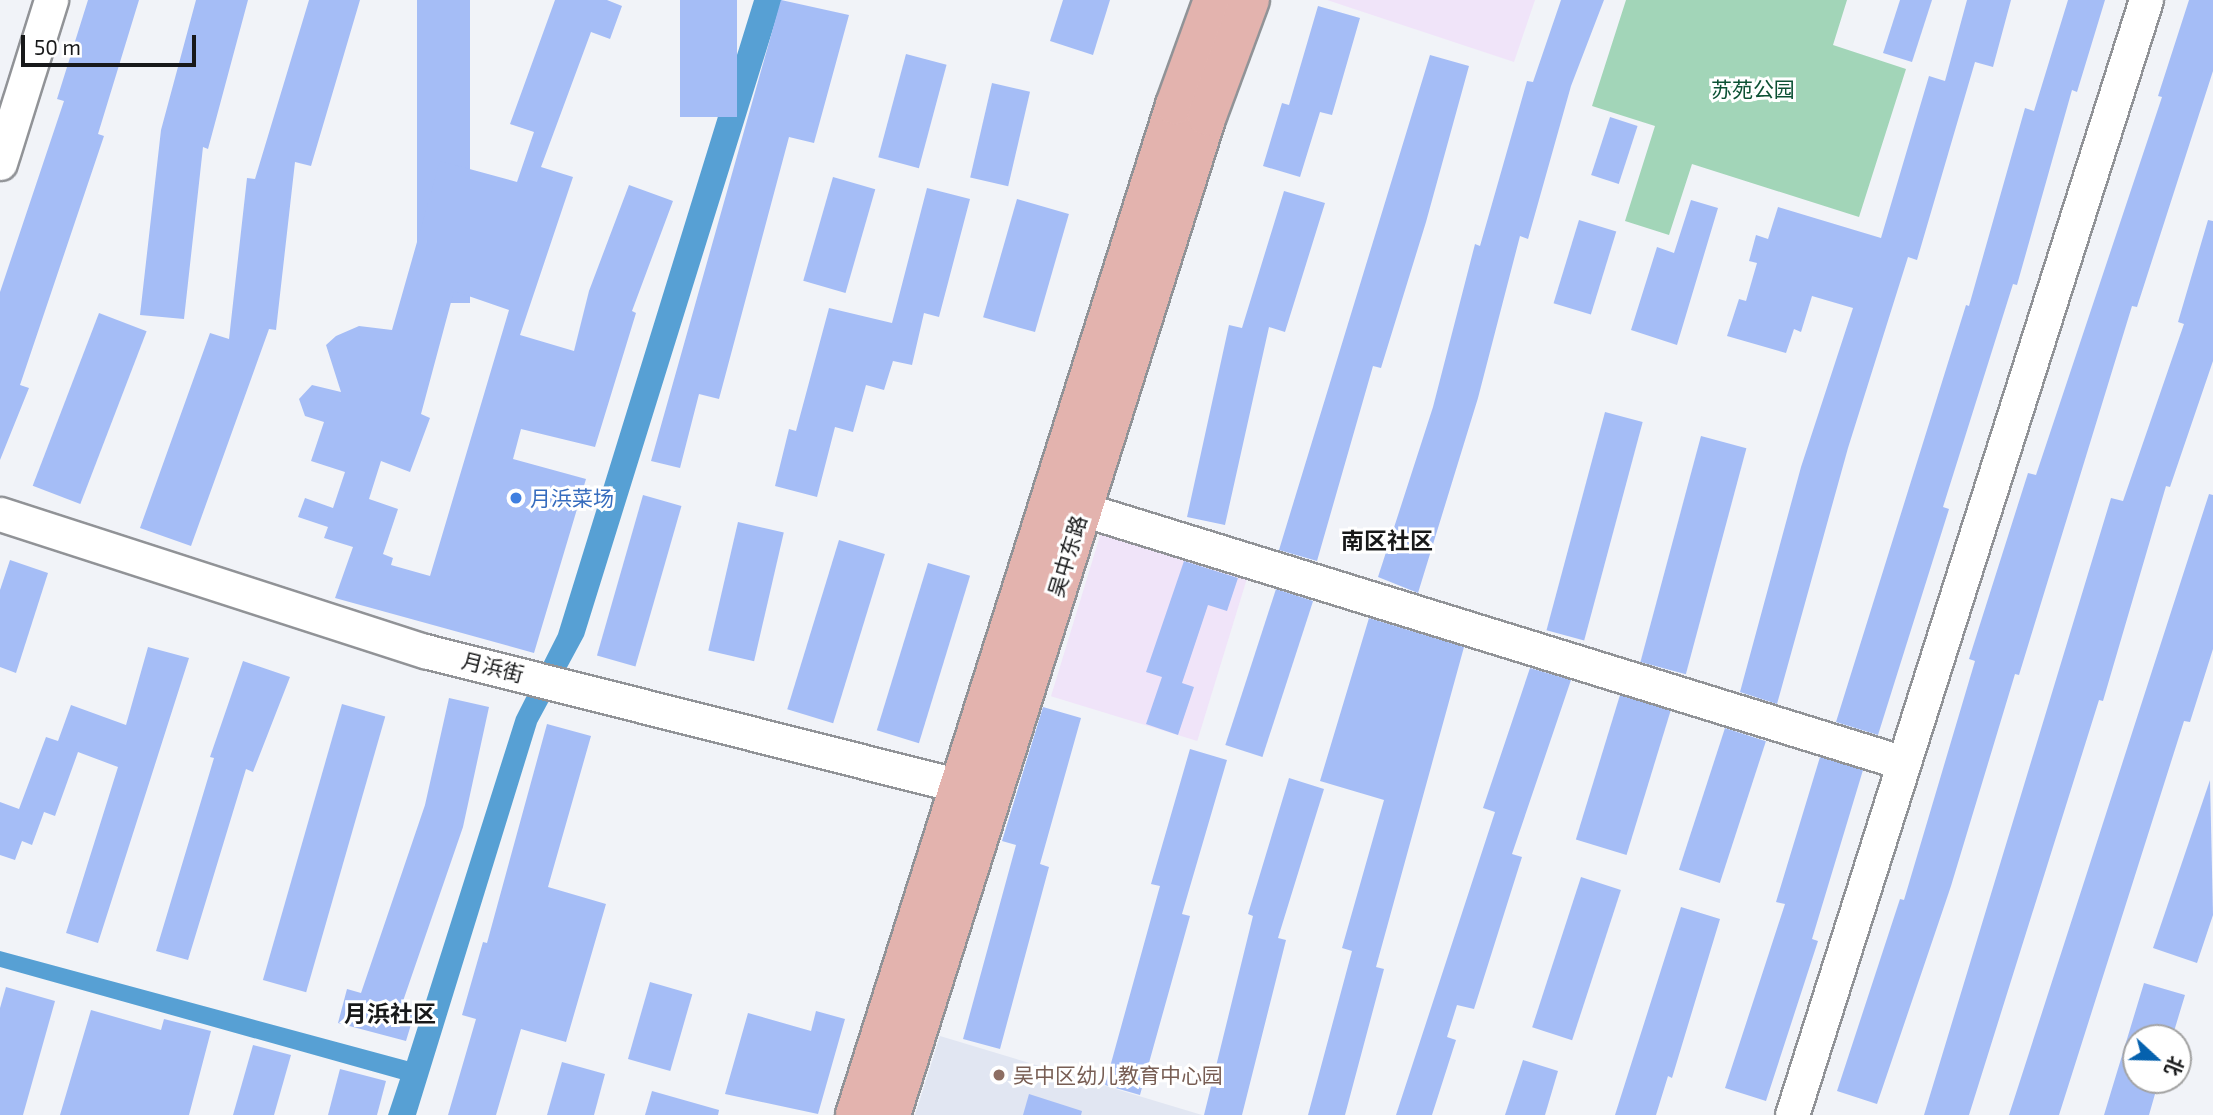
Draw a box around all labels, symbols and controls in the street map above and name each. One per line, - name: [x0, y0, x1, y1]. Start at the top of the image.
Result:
- scale bar: [24, 21, 200, 65]
- text: 50 m: [34, 34, 81, 59]
- park label: 苏苑公园: [1711, 76, 1795, 102]
- place label: 月浜菜场: [530, 485, 614, 511]
- marker: 月浜菜场: [508, 490, 524, 506]
- street label: 吴中东路: [1043, 512, 1091, 600]
- district label: 南区社区: [1341, 526, 1433, 554]
- street label: 月浜街: [459, 647, 527, 687]
- district label: 月浜社区: [344, 999, 436, 1027]
- north arrow: [2122, 1024, 2192, 1094]
- text: 北: [2161, 1053, 2189, 1079]
- place label: 吴中区幼儿教育中心园: [1013, 1062, 1223, 1088]
- marker: 吴中区幼儿教育中心园: [991, 1067, 1007, 1083]

